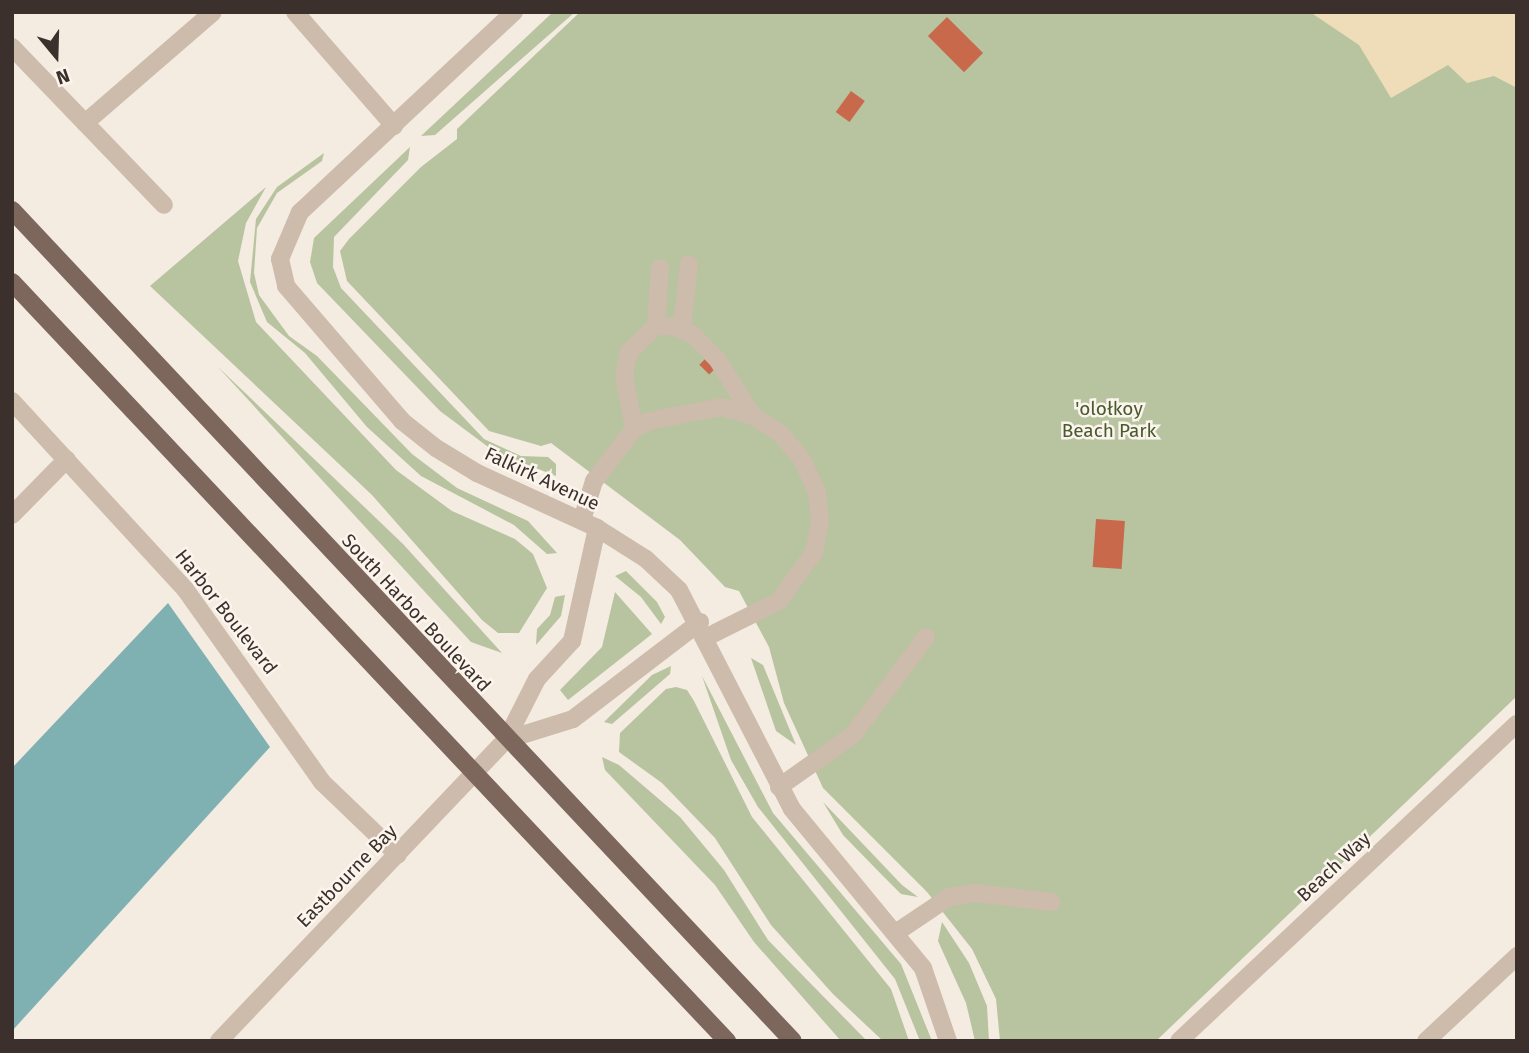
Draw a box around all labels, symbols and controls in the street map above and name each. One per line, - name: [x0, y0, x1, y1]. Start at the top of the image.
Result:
- north arrow: [21, 21, 91, 91]
- text: N: [53, 63, 73, 89]
- park label: 'olołkoy Beach Park: [1062, 398, 1156, 442]
- street label: Falkirk Avenue: [481, 442, 603, 516]
- street label: South Harbor Boulevard: [337, 529, 495, 697]
- street label: Harbor Boulevard: [170, 545, 282, 679]
- street label: Eastbourne Bay: [292, 820, 402, 932]
- street label: Beach Way: [1293, 827, 1375, 907]

